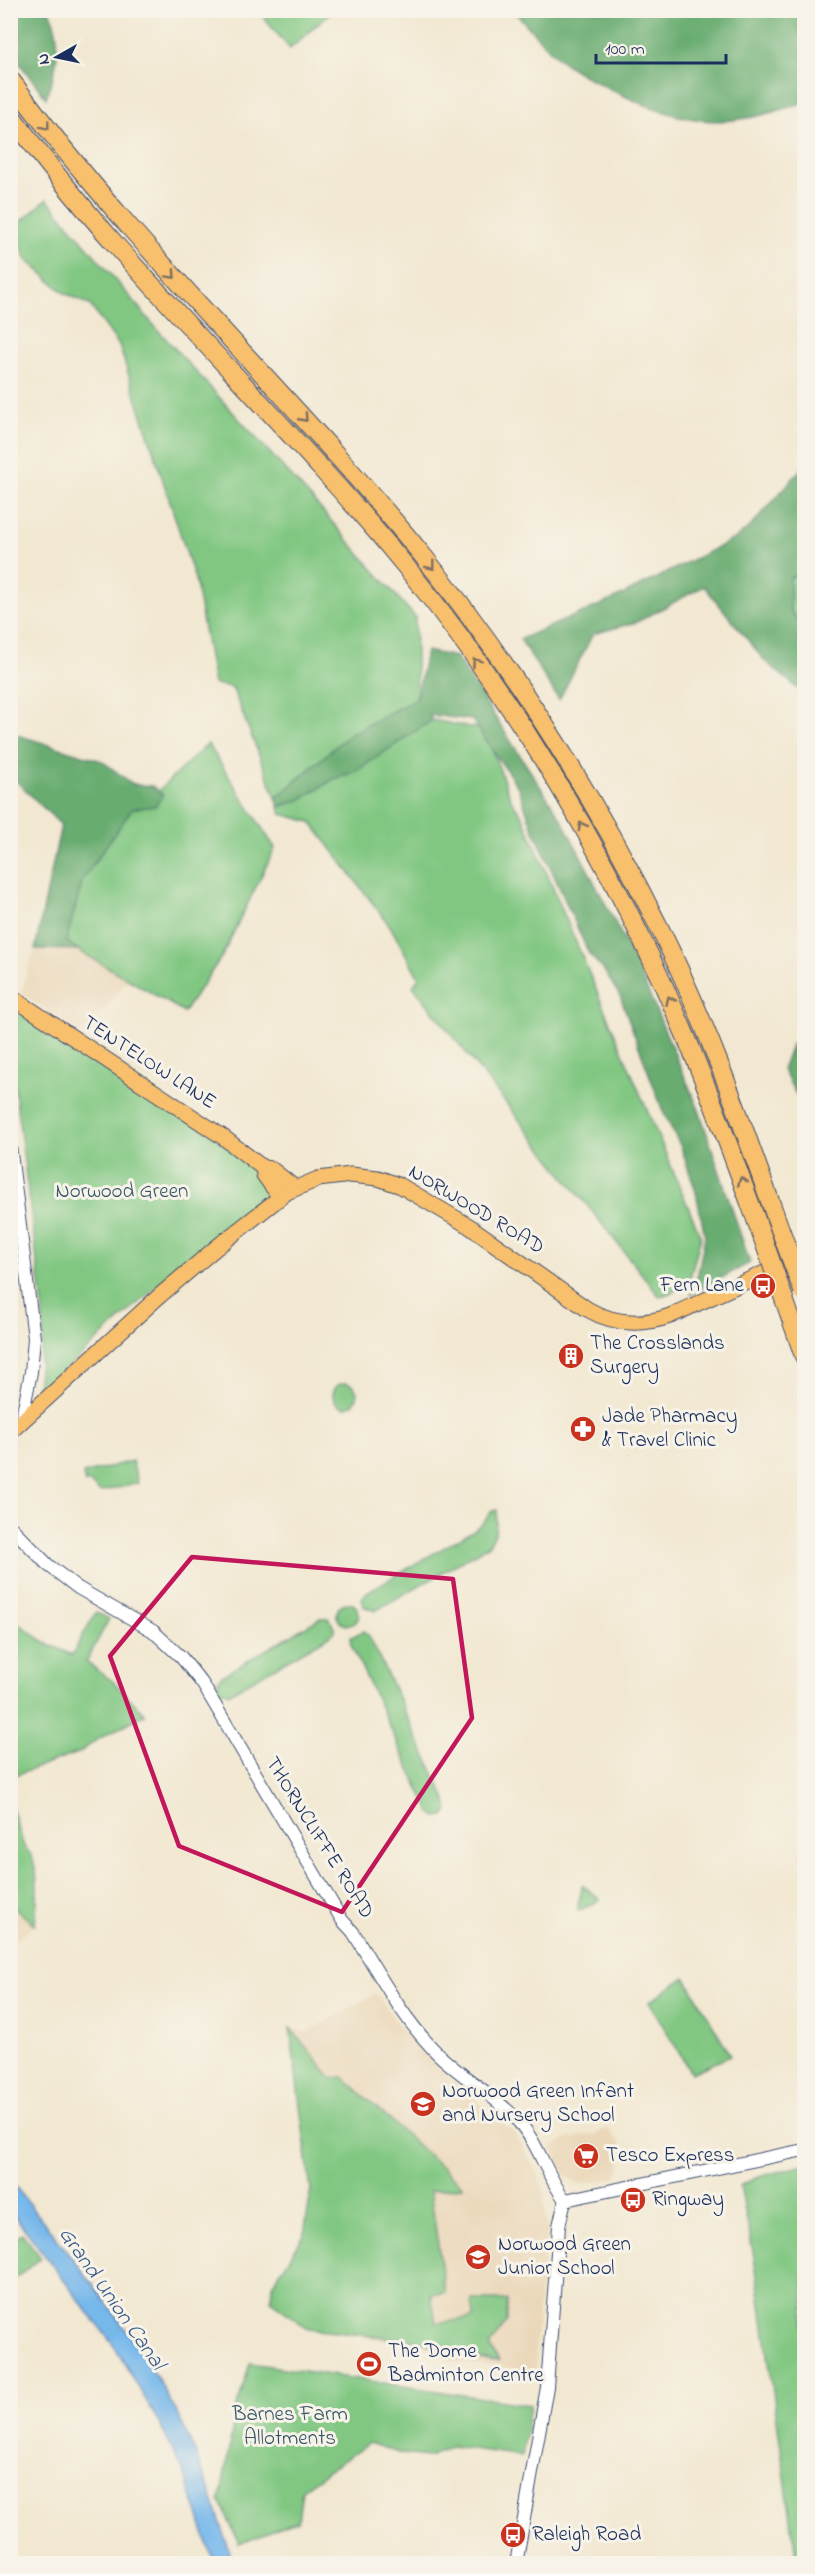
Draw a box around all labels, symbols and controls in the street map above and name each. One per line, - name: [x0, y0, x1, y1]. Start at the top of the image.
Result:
- north arrow: [27, 27, 87, 87]
- scale bar: [596, 27, 726, 65]
- text: 100 m: [605, 37, 645, 63]
- text: N: [31, 52, 57, 66]
- one-way arrow: [39, 119, 50, 130]
- one-way arrow: [165, 268, 176, 278]
- one-way arrow: [297, 412, 308, 422]
- one-way arrow: [423, 560, 434, 571]
- one-way arrow: [472, 658, 483, 669]
- one-way arrow: [577, 822, 589, 832]
- one-way arrow: [665, 995, 677, 1006]
- street label: TENTELOW LANE: [76, 1008, 222, 1118]
- street label: NORWOOD ROAD: [402, 1158, 550, 1262]
- one-way arrow: [736, 1176, 749, 1187]
- park label: Norwood Green: [56, 1177, 188, 1207]
- place label: Fern Lane: [659, 1271, 745, 1301]
- bus stop icon: Fern Lane: [748, 1271, 778, 1301]
- place label: The Crosslands Surgery: [590, 1329, 725, 1385]
- building icon: The Crosslands Surgery: [556, 1341, 586, 1371]
- place label: Jade Pharmacy & Travel Clinic: [602, 1402, 737, 1456]
- pharmacy icon: Jade Pharmacy & Travel Clinic: [568, 1414, 598, 1444]
- street label: THORNCLIFFE ROAD: [257, 1751, 381, 1925]
- place label: Norwood Green Infant and Nursery School: [442, 2077, 634, 2133]
- school or university icon: Norwood Green Infant and Nursery School: [408, 2089, 438, 2119]
- supermarket icon: Tesco Express: [571, 2141, 601, 2171]
- place label: Tesco Express: [606, 2141, 734, 2171]
- bus stop icon: Ringway: [618, 2185, 648, 2215]
- place label: Ringway: [652, 2185, 724, 2217]
- water label: Grand Union Canal: [50, 2221, 174, 2379]
- place label: Norwood Green Junior School: [498, 2230, 631, 2284]
- school or university icon: Norwood Green Junior School: [463, 2242, 493, 2272]
- place label: The Dome Badminton Centre: [387, 2337, 544, 2391]
- sports icon: The Dome Badminton Centre: [354, 2349, 384, 2379]
- park label: Barnes Farm Allotments: [231, 2400, 348, 2454]
- bus stop icon: Raleigh Road: [498, 2520, 528, 2550]
- place label: Raleigh Road: [532, 2520, 641, 2552]

